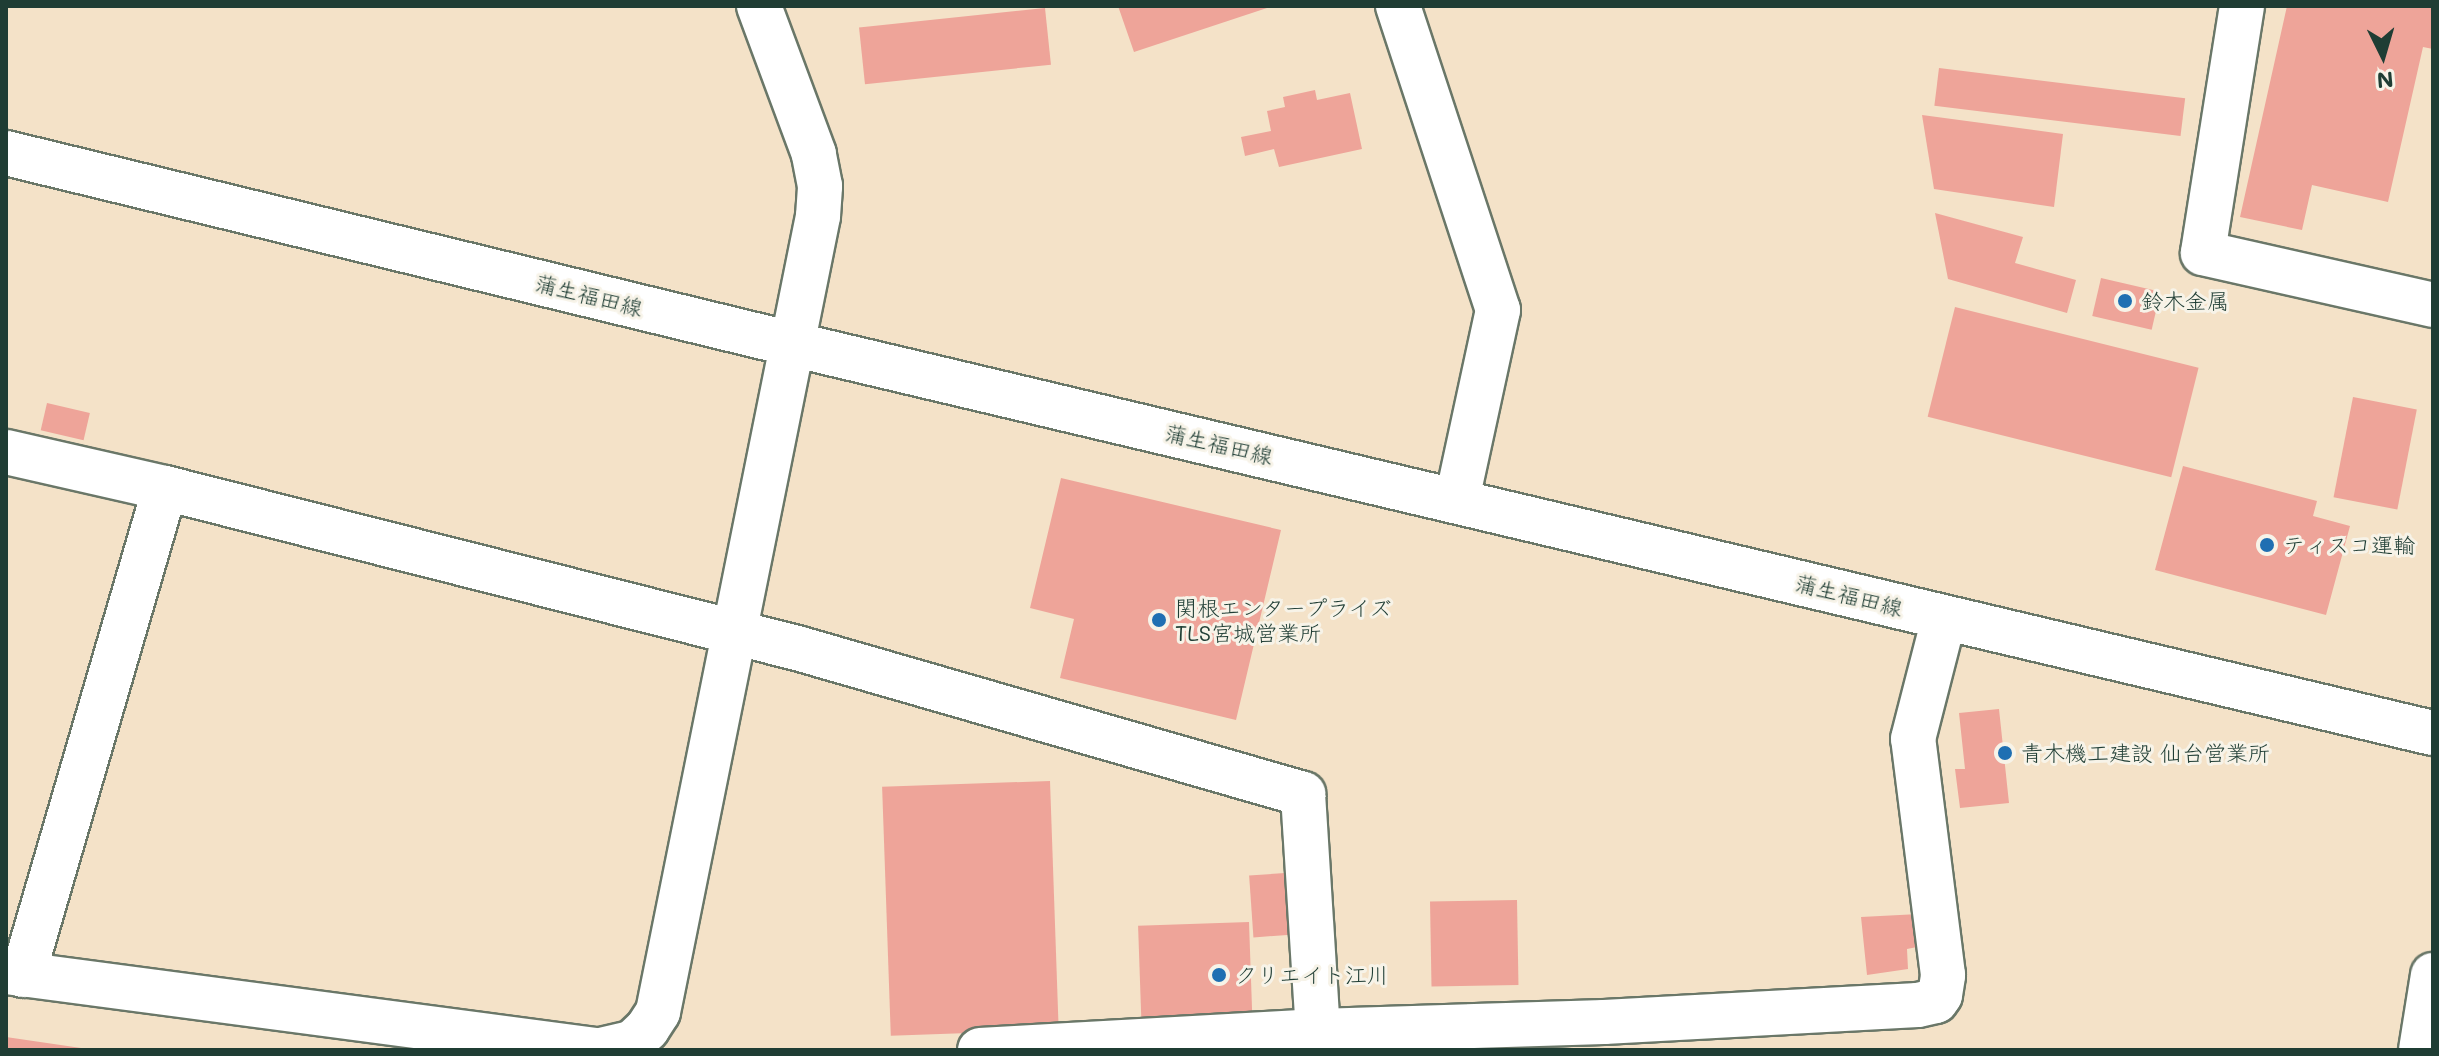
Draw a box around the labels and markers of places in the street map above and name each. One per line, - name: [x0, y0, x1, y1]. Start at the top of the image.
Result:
- place label: 鈴木金属: [2141, 288, 2229, 314]
- marker: 鈴木金属: [2116, 292, 2134, 310]
- place label: ティスコ運輸: [2283, 532, 2415, 558]
- marker: ティスコ運輸: [2258, 536, 2276, 554]
- place label: 関根エンタープライズ TLS宮城営業所: [1175, 594, 1395, 646]
- marker: 関根エンタープライズ TLS宮城営業所: [1150, 611, 1168, 629]
- place label: 青木機工建設 仙台営業所: [2021, 740, 2270, 766]
- marker: 青木機工建設 仙台営業所: [1996, 744, 2014, 762]
- place label: クリエイト江川: [1235, 962, 1389, 988]
- marker: クリエイト江川: [1210, 966, 1228, 984]

